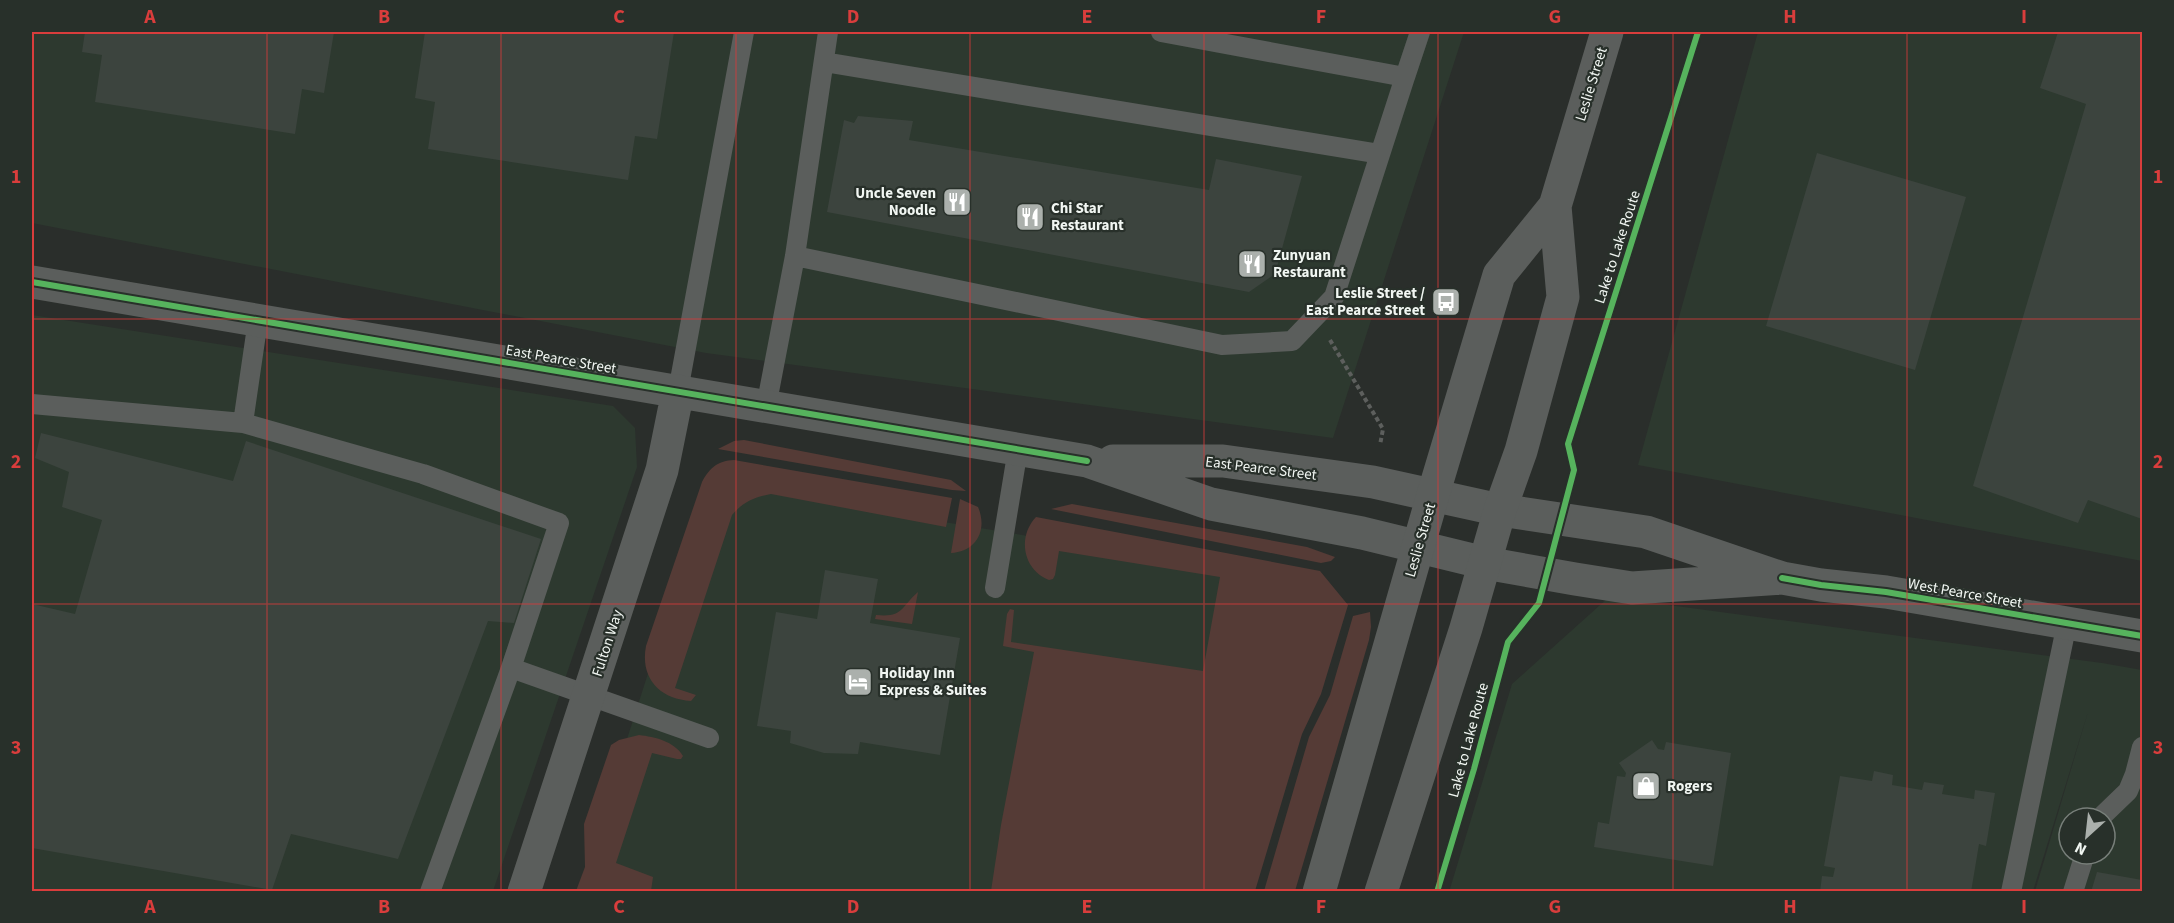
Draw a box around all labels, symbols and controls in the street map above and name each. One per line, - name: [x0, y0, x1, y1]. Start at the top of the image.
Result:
- text: A: [143, 3, 156, 31]
- text: B: [378, 3, 390, 31]
- text: C: [613, 3, 625, 31]
- text: D: [847, 3, 859, 31]
- text: E: [1082, 3, 1092, 31]
- text: F: [1316, 3, 1326, 31]
- text: G: [1549, 3, 1561, 31]
- text: H: [1783, 3, 1797, 31]
- text: I: [2021, 3, 2027, 31]
- street label: Leslie Street: [1570, 45, 1613, 124]
- text: 1: [11, 163, 21, 191]
- text: 1: [2153, 163, 2163, 191]
- place label: Uncle Seven Noodle: [855, 183, 936, 221]
- restaurant icon: Uncle Seven Noodle: [941, 186, 973, 218]
- street label: Lake to Lake Route: [1589, 188, 1646, 306]
- place label: Chi Star Restaurant: [1051, 198, 1124, 236]
- restaurant icon: Chi Star Restaurant: [1014, 201, 1046, 233]
- place label: Zunyuan Restaurant: [1273, 245, 1346, 283]
- restaurant icon: Zunyuan Restaurant: [1236, 248, 1268, 280]
- place label: Leslie Street / East Pearce Street: [1306, 283, 1425, 321]
- bus stop icon: Leslie Street / East Pearce Street: [1430, 286, 1462, 318]
- street label: East Pearce Street: [504, 339, 618, 380]
- text: 2: [11, 448, 21, 476]
- text: 2: [2153, 448, 2163, 476]
- street label: East Pearce Street: [1204, 451, 1318, 486]
- street label: Leslie Street: [1400, 501, 1441, 580]
- street label: West Pearce Street: [1906, 573, 2024, 614]
- street label: Fulton Way: [587, 607, 628, 679]
- place label: Holiday Inn Express & Suites: [879, 663, 987, 701]
- hotel icon: Holiday Inn Express & Suites: [842, 666, 874, 698]
- street label: Lake to Lake Route: [1443, 680, 1494, 800]
- text: 3: [11, 734, 21, 762]
- text: 3: [2153, 734, 2163, 762]
- shop icon: Rogers: [1630, 770, 1662, 802]
- place label: Rogers: [1667, 776, 1713, 797]
- north arrow: [2057, 806, 2117, 866]
- text: N: [2071, 836, 2090, 861]
- text: A: [143, 893, 156, 921]
- text: B: [378, 893, 390, 921]
- text: C: [613, 893, 625, 921]
- text: D: [847, 893, 859, 921]
- text: E: [1082, 893, 1092, 921]
- text: F: [1316, 893, 1326, 921]
- text: G: [1549, 893, 1561, 921]
- text: H: [1783, 893, 1797, 921]
- text: I: [2021, 893, 2027, 921]

